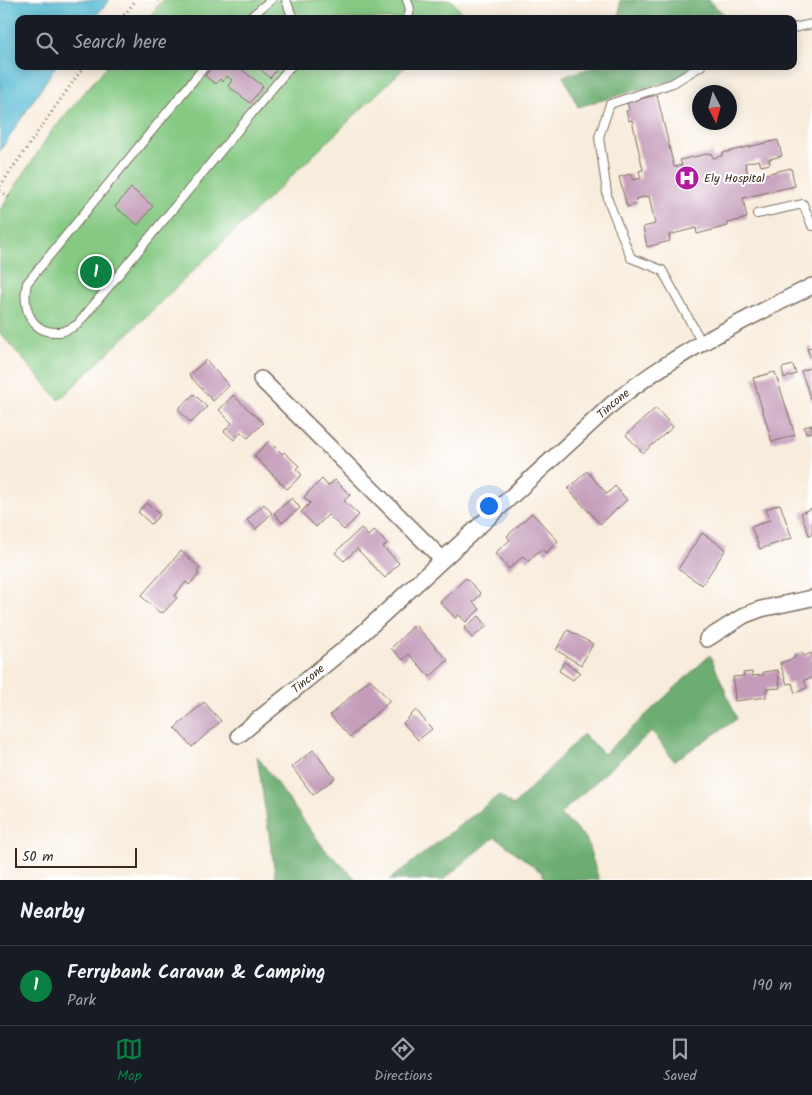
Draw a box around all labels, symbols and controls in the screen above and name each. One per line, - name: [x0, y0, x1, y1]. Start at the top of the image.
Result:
- search box: [15, 15, 797, 70]
- text: Search here: [73, 28, 167, 58]
- icon: search: [33, 29, 61, 57]
- north arrow: [692, 85, 737, 130]
- hospital icon: Ely Hospital: [674, 165, 700, 191]
- place label: Ely Hospital: [704, 169, 765, 188]
- pin: 1: [80, 253, 112, 291]
- street label: Tincone: [592, 383, 634, 423]
- your location: [476, 493, 502, 519]
- street label: Tincone: [287, 659, 329, 698]
- scale bar: [15, 845, 138, 868]
- text: 50 m: [22, 846, 53, 868]
- text: Nearby: [20, 896, 85, 929]
- text: Ferrybank Caravan & Camping: [67, 958, 325, 988]
- text: 1: [34, 973, 38, 998]
- text: 190 m: [752, 973, 792, 998]
- text: Park: [67, 988, 96, 1013]
- tab: Map: [115, 1035, 143, 1087]
- tab: Directions: [374, 1035, 432, 1087]
- tab: Saved: [663, 1035, 697, 1087]

